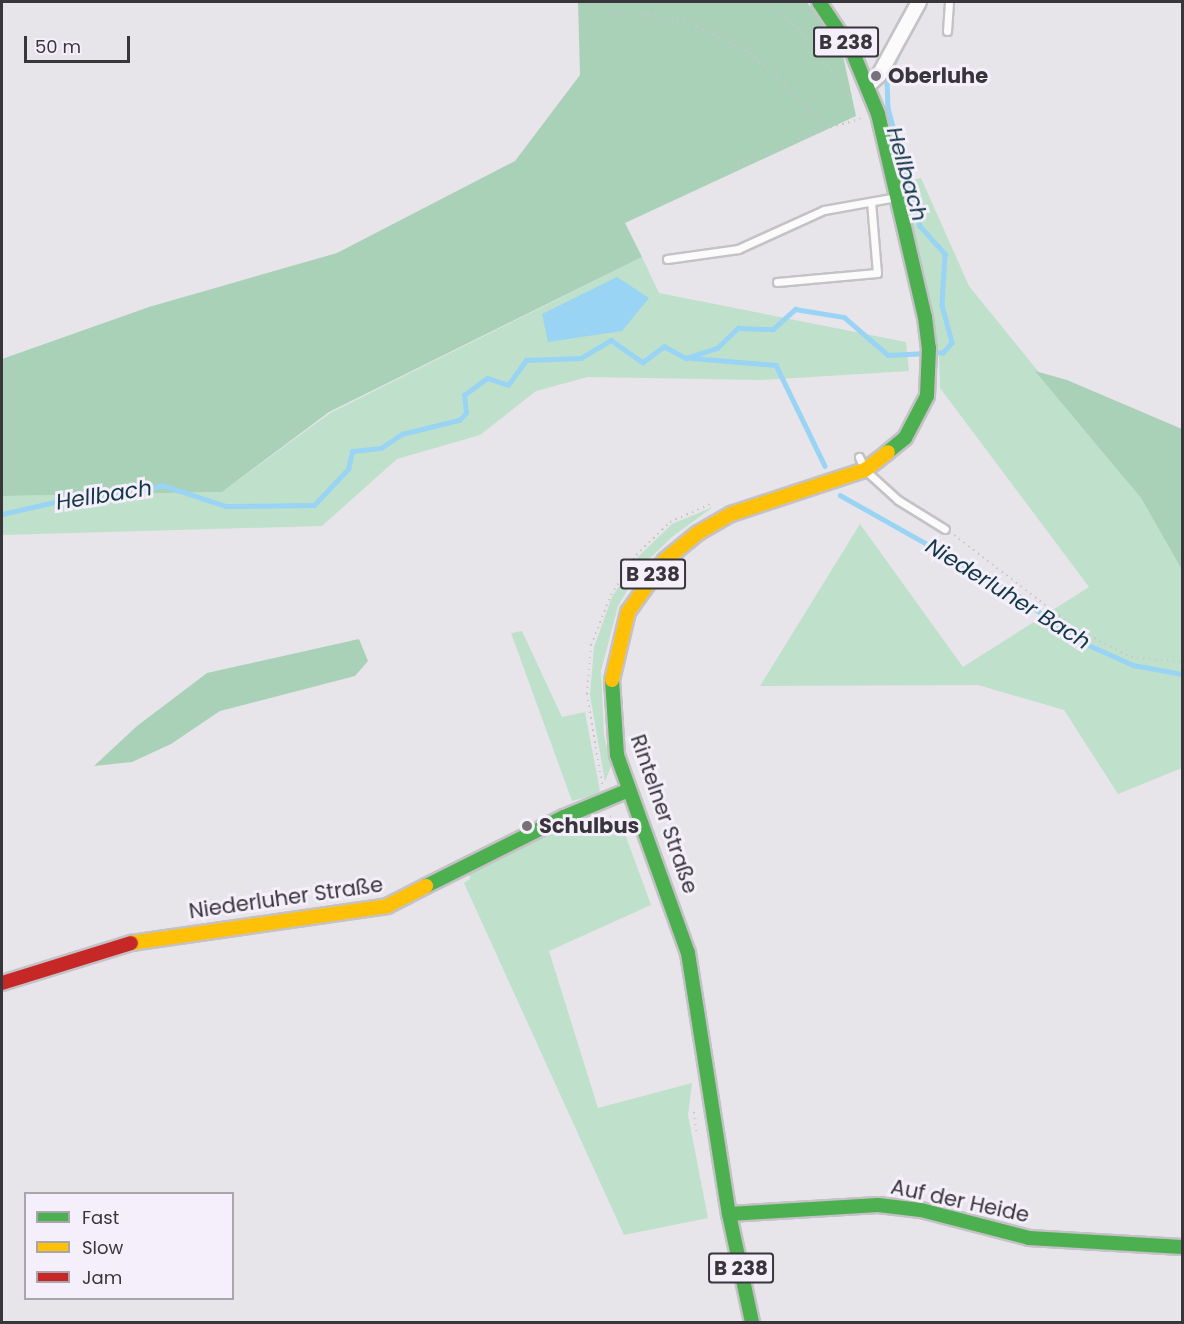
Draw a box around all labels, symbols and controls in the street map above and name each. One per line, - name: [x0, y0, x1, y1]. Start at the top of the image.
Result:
- scale bar: [27, 24, 134, 62]
- road number: B 238: [813, 25, 879, 59]
- text: 50 m: [35, 34, 81, 59]
- place label: Oberluhe: [888, 63, 988, 89]
- marker: Oberluhe: [869, 69, 883, 83]
- water label: Hellbach: [881, 124, 933, 224]
- water label: Hellbach: [54, 474, 154, 516]
- water label: Niederluher Bach: [921, 533, 1095, 655]
- road number: B 238: [620, 557, 686, 591]
- street label: Rintelner Straße: [625, 731, 703, 897]
- place label: Schulbus: [539, 813, 639, 839]
- marker: Schulbus: [520, 819, 534, 833]
- street label: Niederluher Straße: [187, 872, 385, 924]
- street label: Auf der Heide: [889, 1174, 1031, 1228]
- legend: [24, 1192, 234, 1300]
- text: Fast: [82, 1205, 119, 1230]
- text: Slow: [82, 1235, 123, 1260]
- road number: B 238: [708, 1251, 774, 1285]
- text: Jam: [82, 1265, 122, 1290]

